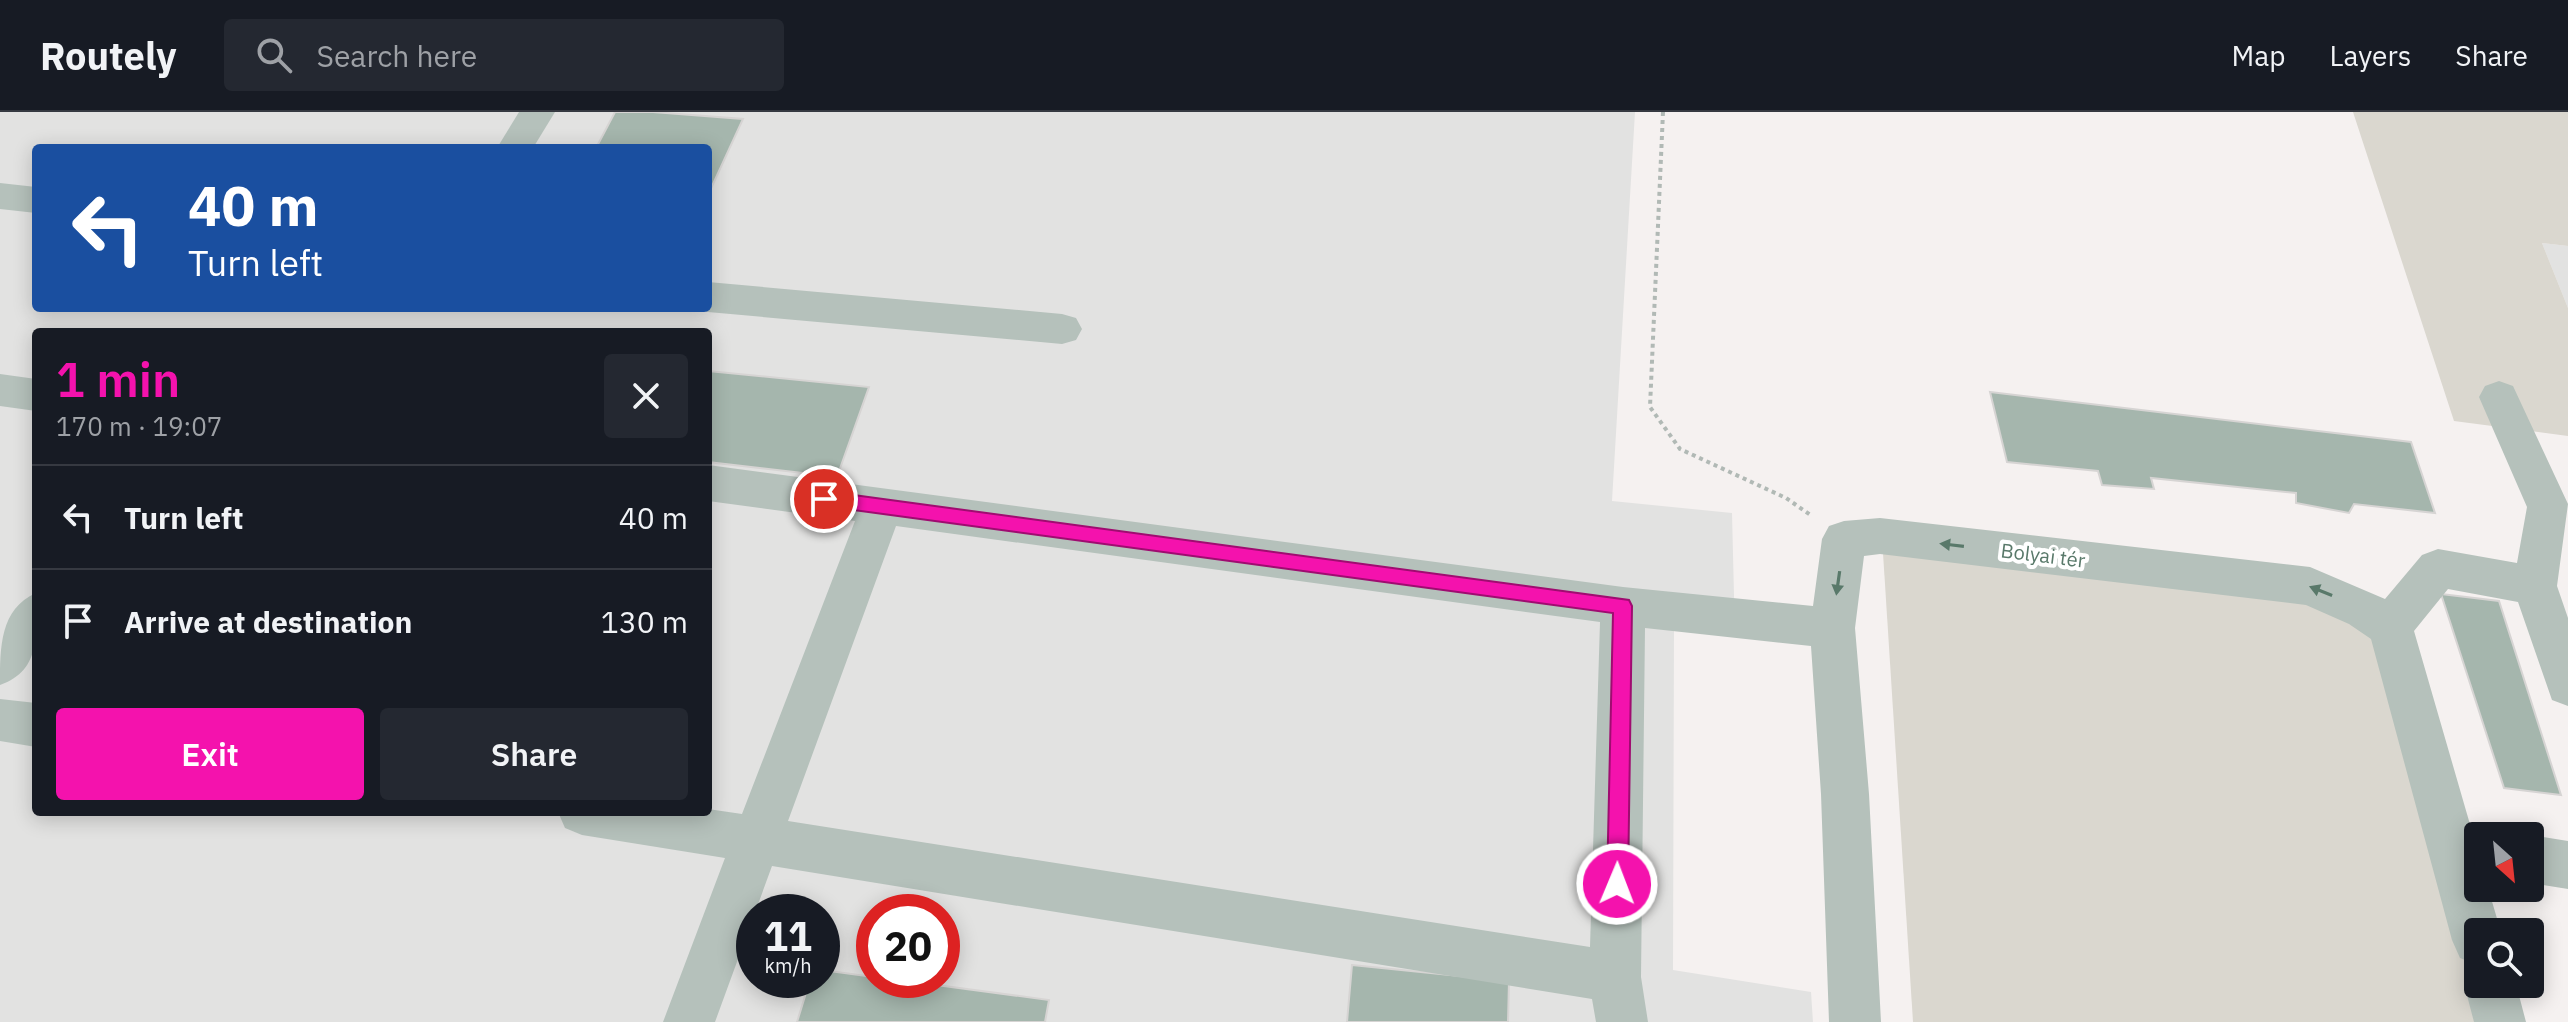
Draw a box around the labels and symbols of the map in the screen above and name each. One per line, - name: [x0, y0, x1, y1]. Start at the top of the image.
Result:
- pin: [790, 465, 858, 533]
- street label: Bolyai tér: [1999, 536, 2087, 574]
- one-way arrow: [1940, 538, 1965, 551]
- one-way arrow: [1831, 571, 1844, 596]
- one-way arrow: [2309, 584, 2333, 597]
- north arrow: [2464, 822, 2544, 902]
- position arrow: [1575, 842, 1659, 926]
- speed limit sign: 20: [856, 894, 960, 998]

